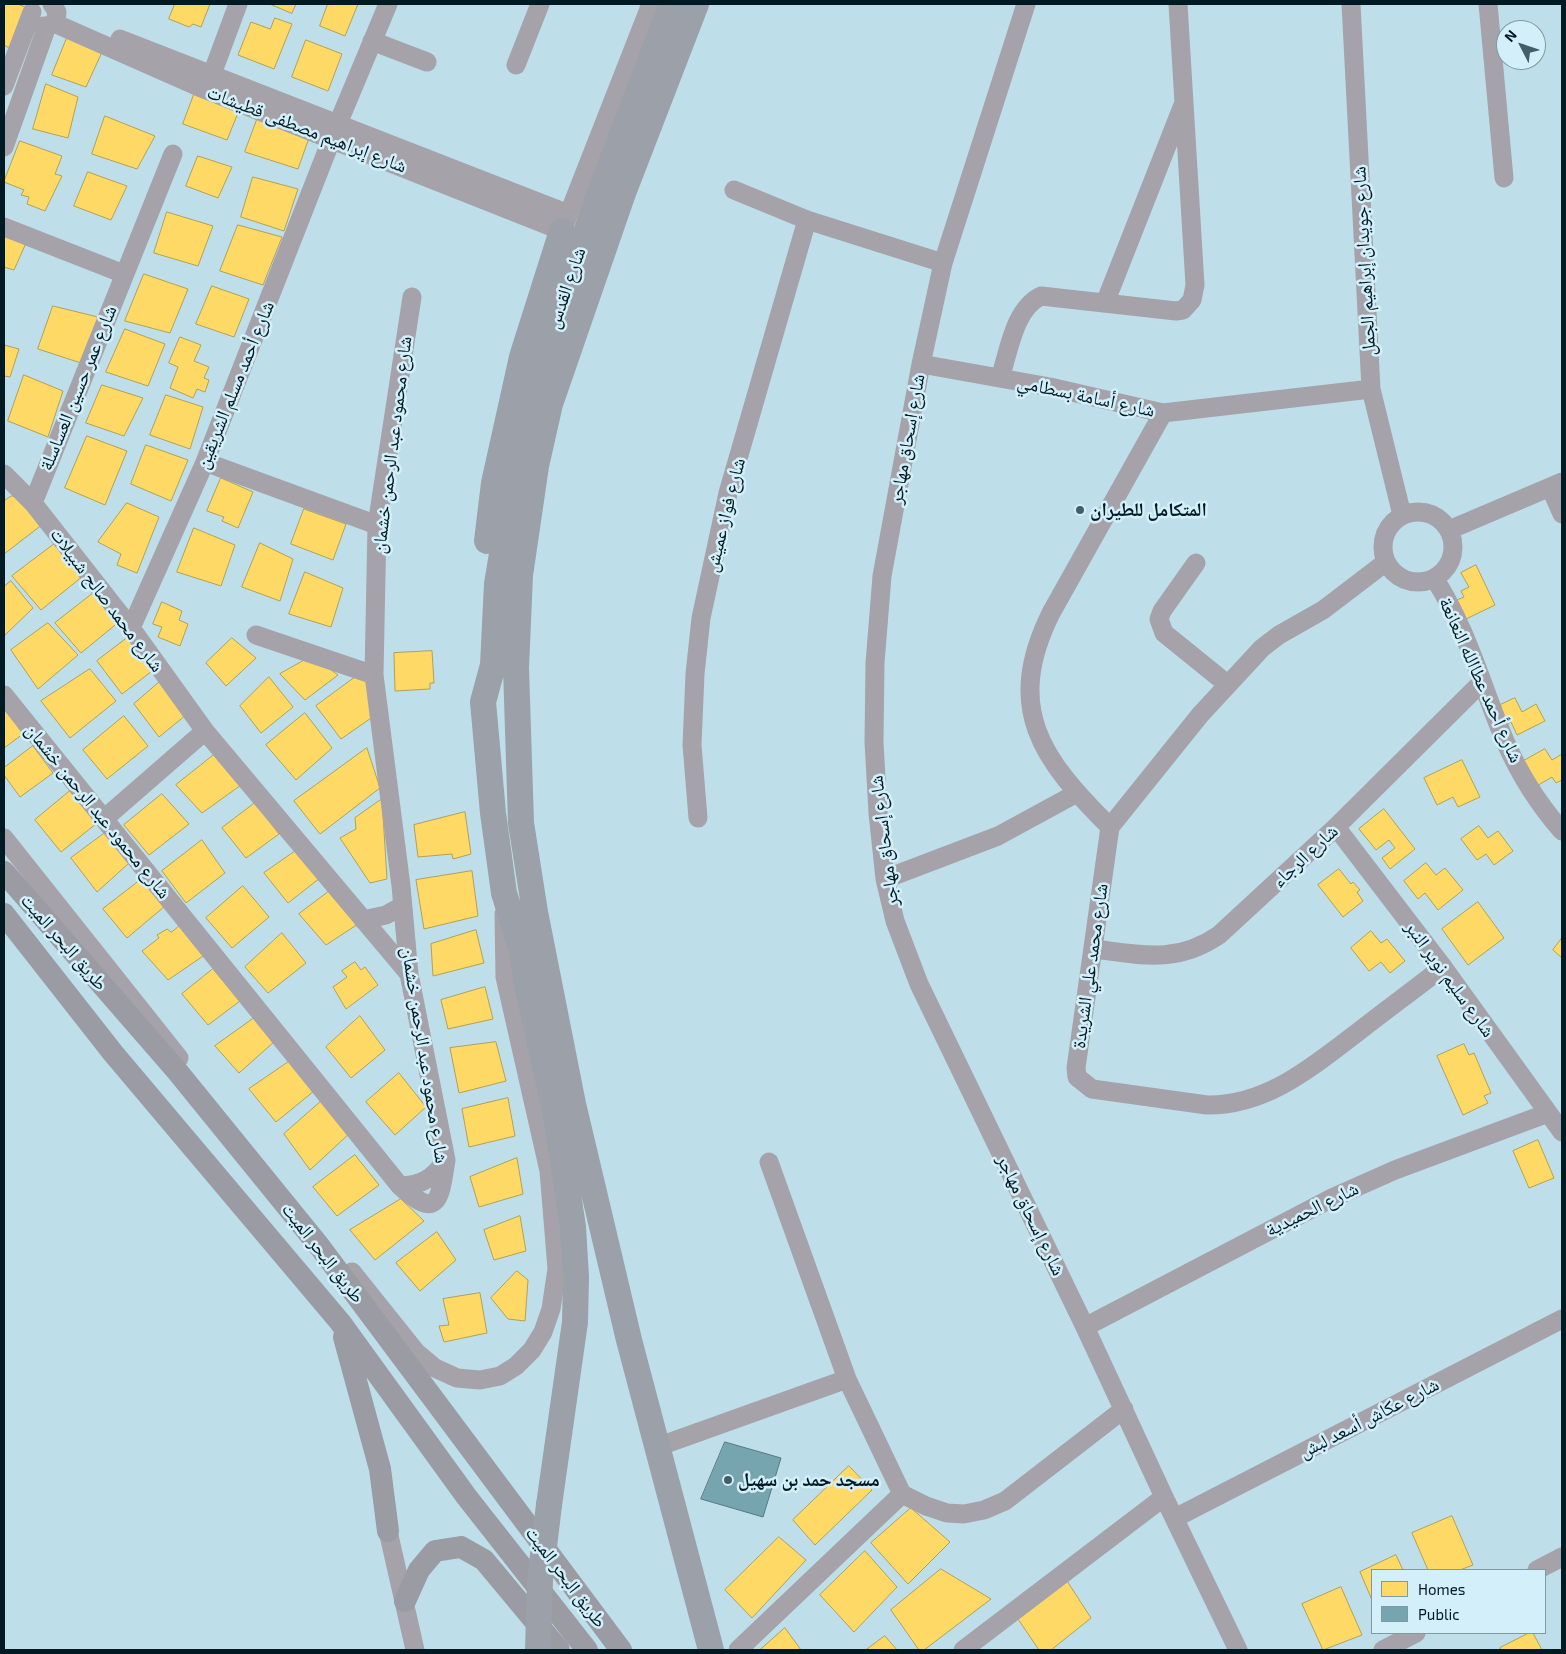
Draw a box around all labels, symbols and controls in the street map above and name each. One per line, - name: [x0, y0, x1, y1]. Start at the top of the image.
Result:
- north arrow: [1496, 20, 1546, 70]
- text: N: [1500, 26, 1520, 45]
- street label: شارع إبراهيم مصطفى قطيشات: [204, 80, 410, 178]
- street label: شارع جويدان إبراهيم الجمل: [1348, 166, 1380, 356]
- street label: شارع القدس: [541, 244, 591, 332]
- street label: شارع أحمد مسلم الشريقين: [191, 298, 279, 472]
- street label: شارع عمر حسين العساسلة: [34, 302, 122, 474]
- street label: شارع محمود عبد الرحمن خشمان: [367, 335, 417, 555]
- street label: شارع أسامة بسطامي: [1015, 370, 1157, 422]
- street label: شارع إسحاق مهاجر: [884, 372, 930, 506]
- street label: شارع فواز عميش: [700, 456, 750, 574]
- place label: المتكامل للطيران: [1090, 499, 1207, 521]
- marker: المتكامل للطيران: [1074, 504, 1086, 516]
- street label: شارع محمد صالح شبيلات: [45, 523, 169, 677]
- street label: شارع أحمد عطاالله النعانعة: [1434, 594, 1528, 766]
- street label: شارع محمود عبد الرحمن خشمان: [20, 719, 176, 903]
- street label: شارع إسحاق مهاجر: [865, 774, 903, 908]
- street label: شارع الرجاء: [1267, 820, 1343, 892]
- street label: شارع محمد علي الشريدة: [1067, 882, 1113, 1050]
- street label: طريق البحر الميت: [16, 889, 112, 995]
- street label: شارع سليم نوير النبر: [1400, 916, 1500, 1042]
- street label: شارع محمود عبد الرحمن خشمان: [397, 945, 453, 1165]
- street label: شارع إسحاق مهاجر: [992, 1151, 1070, 1279]
- street label: شارع الحميدية: [1262, 1177, 1362, 1241]
- street label: طريق البحر الميت: [277, 1198, 369, 1308]
- street label: شارع عكاش أسعد لبش: [1295, 1373, 1443, 1463]
- place label: مسجد حمد بن سهيل: [738, 1469, 880, 1491]
- marker: مسجد حمد بن سهيل: [722, 1474, 734, 1486]
- street label: طريق البحر الميت: [521, 1522, 611, 1632]
- legend: [1371, 1569, 1546, 1634]
- text: Homes: [1418, 1580, 1465, 1598]
- text: Public: [1418, 1605, 1459, 1623]

